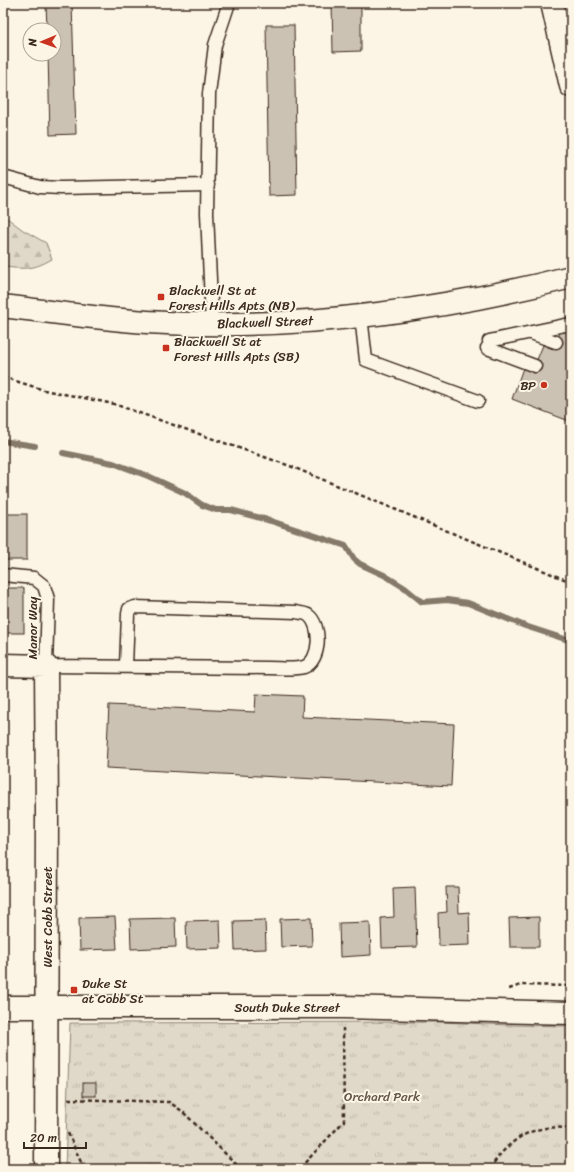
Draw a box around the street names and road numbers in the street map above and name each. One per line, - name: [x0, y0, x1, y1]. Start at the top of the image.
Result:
- street label: Blackwell Street: [217, 309, 314, 335]
- street label: Manor Way: [21, 596, 44, 659]
- street label: West Cobb Street: [36, 866, 59, 967]
- street label: South Duke Street: [234, 996, 340, 1019]

